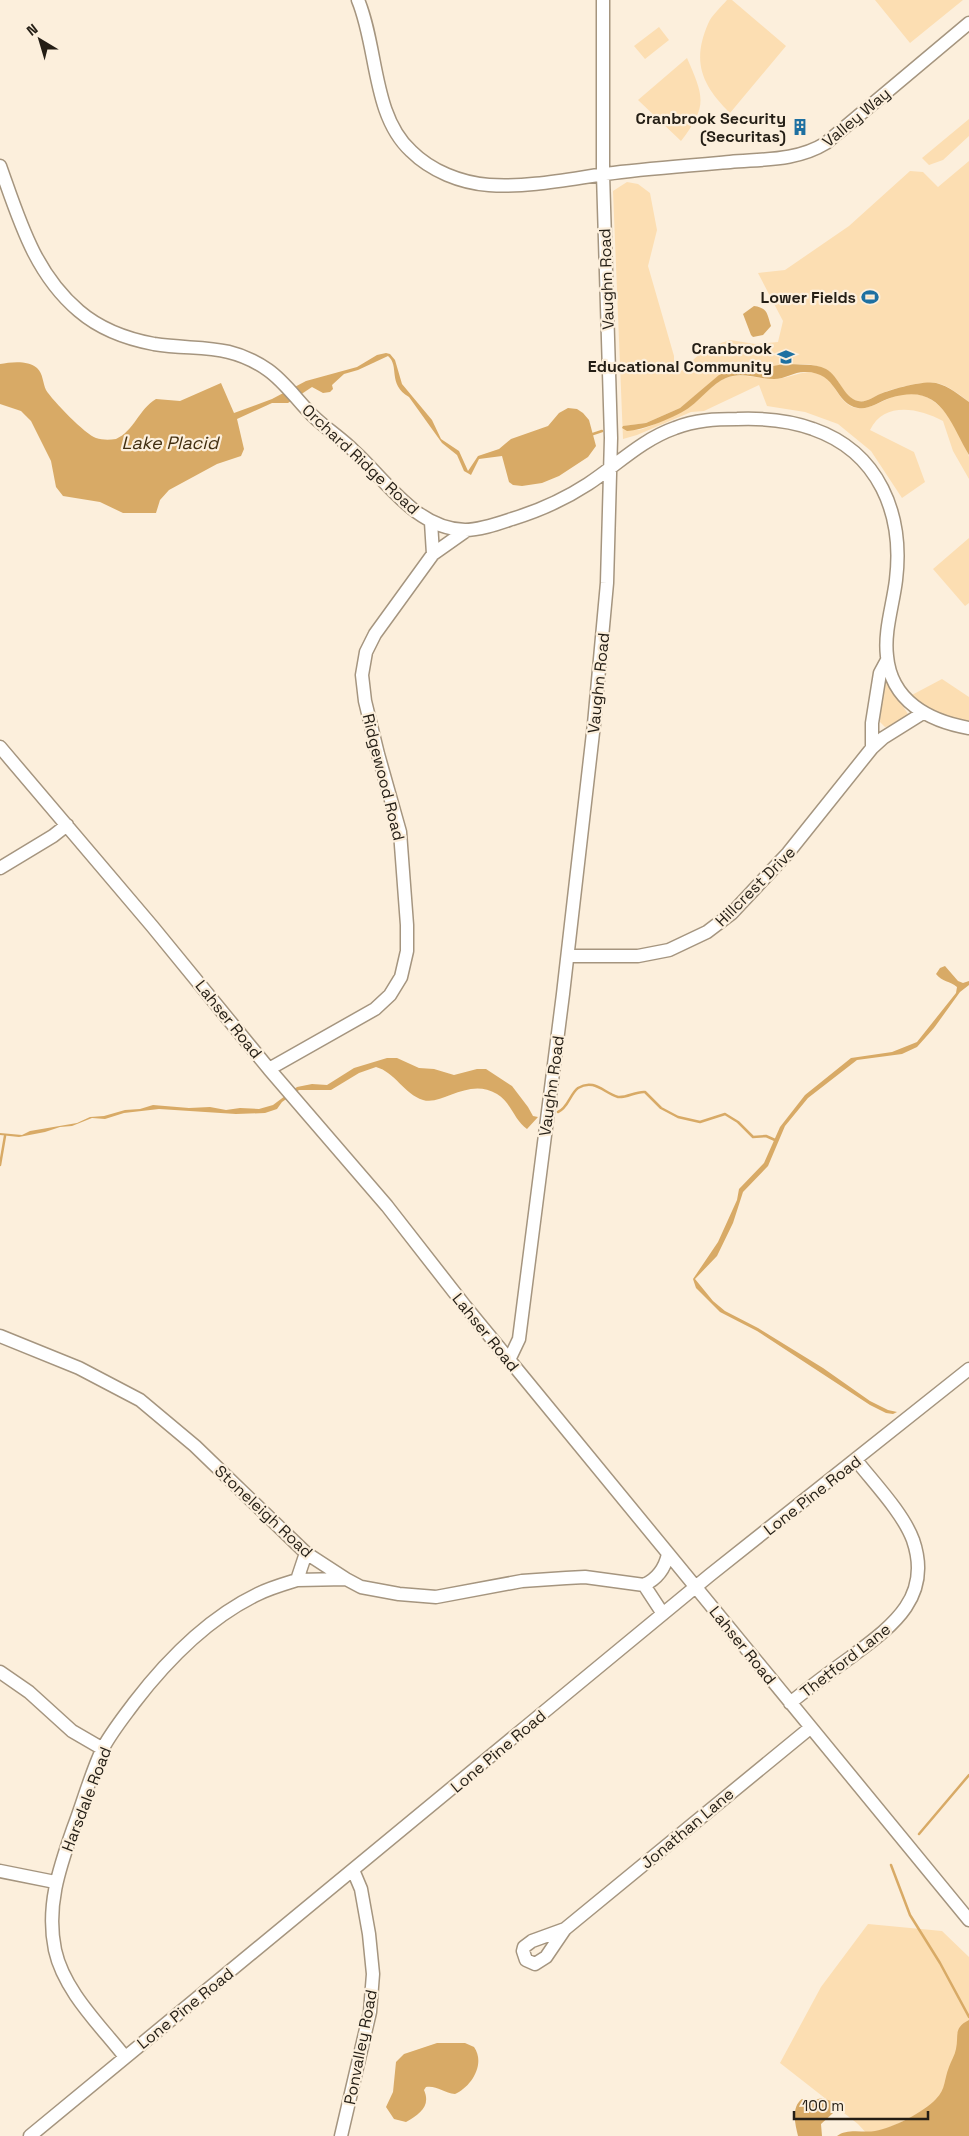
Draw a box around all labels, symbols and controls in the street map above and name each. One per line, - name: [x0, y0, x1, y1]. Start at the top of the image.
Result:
- north arrow: [15, 15, 65, 65]
- text: N: [23, 20, 41, 40]
- street label: Valley Way: [818, 83, 895, 152]
- place label: Cranbrook Security (Securitas): [636, 108, 786, 147]
- building icon: Cranbrook Security (Securitas): [790, 117, 810, 137]
- street label: Vaughn Road: [594, 228, 619, 330]
- place label: Lower Fields: [761, 287, 856, 308]
- sports icon: Lower Fields: [860, 287, 880, 307]
- place label: Cranbrook Educational Community: [588, 338, 772, 377]
- school or university icon: Cranbrook Educational Community: [776, 347, 796, 367]
- street label: Orchard Ridge Road: [298, 400, 424, 519]
- water label: Lake Placid: [122, 431, 221, 454]
- street label: Vaughn Road: [583, 632, 614, 735]
- street label: Ridgewood Road: [358, 711, 409, 843]
- street label: Hillcrest Drive: [711, 842, 800, 931]
- street label: Lahser Road: [191, 976, 267, 1063]
- street label: Vaughn Road: [534, 1034, 569, 1138]
- street label: Lahser Road: [448, 1289, 524, 1376]
- street label: Lone Pine Road: [759, 1451, 865, 1540]
- street label: Stoneleigh Road: [210, 1460, 317, 1562]
- street label: Lahser Road: [705, 1602, 781, 1689]
- street label: Thetford Lane: [796, 1618, 895, 1702]
- street label: Lone Pine Road: [446, 1705, 550, 1797]
- street label: Harsdale Road: [57, 1744, 116, 1854]
- street label: Jonathan Lane: [637, 1783, 738, 1873]
- street label: Lone Pine Road: [133, 1963, 238, 2054]
- street label: Ponvalley Road: [339, 1988, 382, 2106]
- scale bar: [794, 2088, 928, 2120]
- text: 100 m: [802, 2096, 844, 2115]

